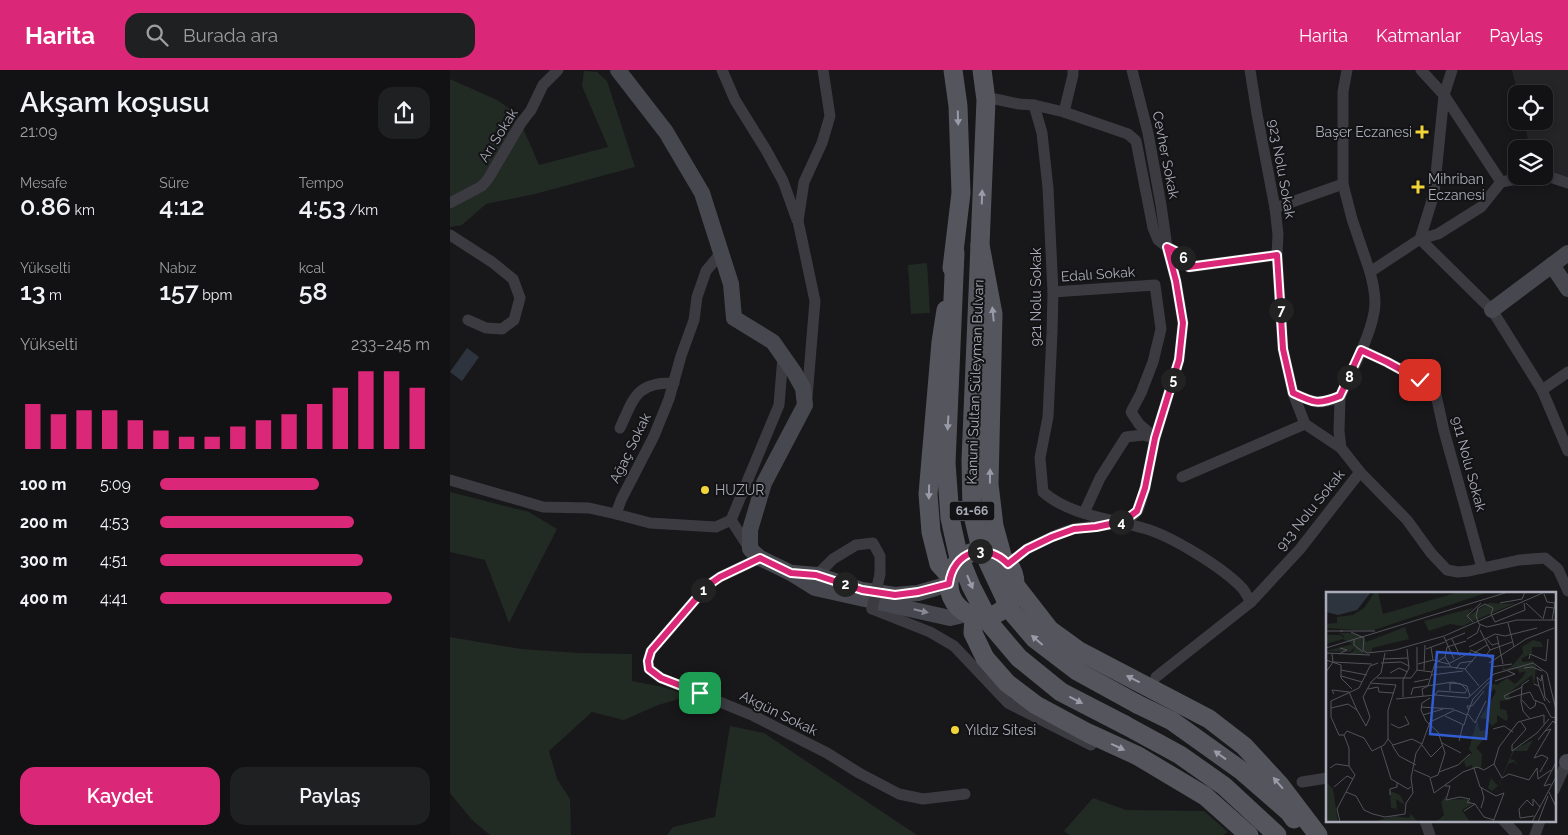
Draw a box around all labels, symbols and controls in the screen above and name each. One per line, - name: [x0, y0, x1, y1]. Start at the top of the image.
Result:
- search box: [125, 13, 475, 58]
- text: Harita: [25, 21, 95, 50]
- icon: search: [143, 21, 171, 49]
- text: Burada ara: [183, 24, 278, 46]
- text: Harita: [1299, 25, 1348, 46]
- text: Katmanlar: [1376, 25, 1461, 46]
- text: Paylaş: [1489, 25, 1543, 46]
- map controls: [1508, 85, 1553, 185]
- button: locate: [1508, 85, 1553, 130]
- text: Akşam koşusu: [20, 86, 210, 119]
- button: share: [378, 87, 430, 139]
- street label: Arı Sokak: [475, 105, 521, 165]
- street label: Cevher Sokak: [1150, 110, 1182, 201]
- one-way arrow: [954, 111, 962, 127]
- street label: 923 Nolu Sokak: [1265, 118, 1299, 220]
- text: 21:09: [20, 122, 57, 141]
- place label: Başer Eczanesi: [1315, 124, 1412, 140]
- marker: Başer Eczanesi: [1416, 126, 1428, 138]
- button: layers: [1508, 140, 1553, 185]
- place label: Mihriban Eczanesi: [1428, 171, 1485, 203]
- text: Mesafe: [20, 175, 67, 191]
- text: Süre: [159, 175, 189, 191]
- text: Tempo: [299, 175, 344, 191]
- marker: Mihriban Eczanesi: [1412, 181, 1424, 193]
- one-way arrow: [978, 188, 986, 204]
- text: 0.86: [20, 191, 71, 221]
- text: 4:12: [159, 191, 205, 221]
- text: 4:53: [299, 191, 346, 221]
- text: km: [71, 202, 95, 218]
- text: /km: [346, 202, 378, 218]
- pin: 6: [1170, 246, 1196, 270]
- street label: 921 Nolu Sokak: [1028, 247, 1044, 347]
- text: 6: [1179, 250, 1188, 266]
- text: Yükselti: [20, 260, 71, 276]
- text: Nabız: [159, 260, 196, 276]
- text: kcal: [299, 260, 325, 276]
- street label: Edalı Sokak: [1060, 263, 1136, 285]
- text: 13: [20, 276, 46, 306]
- text: 157: [159, 276, 199, 306]
- text: 58: [299, 276, 327, 306]
- street label: Kanuni Sultan Süleyman Bulvarı: [963, 279, 987, 485]
- text: m: [46, 287, 62, 303]
- text: bpm: [199, 287, 232, 303]
- pin: 7: [1268, 298, 1294, 322]
- text: 7: [1278, 302, 1285, 318]
- one-way arrow: [988, 306, 996, 322]
- text: Yükselti: [20, 335, 78, 354]
- text: 233–245 m: [351, 335, 430, 354]
- pin: [1399, 359, 1441, 401]
- pin: 8: [1336, 364, 1362, 390]
- icon: check: [1406, 366, 1434, 394]
- pin: 5: [1160, 368, 1186, 392]
- text: 8: [1345, 369, 1354, 385]
- text: 5: [1170, 372, 1177, 388]
- street label: Ağaç Sokak: [606, 410, 654, 486]
- one-way arrow: [944, 415, 952, 431]
- street label: 911 Nolu Sokak: [1449, 415, 1490, 514]
- street label: 913 Nolu Sokak: [1273, 466, 1348, 554]
- one-way arrow: [986, 468, 994, 484]
- text: 100 m: [20, 475, 66, 494]
- text: 5:09: [100, 475, 131, 494]
- place label: HUZUR: [715, 482, 764, 498]
- marker: HUZUR: [699, 484, 711, 496]
- one-way arrow: [925, 484, 933, 500]
- road number: 61-66: [950, 502, 994, 521]
- pin: 4: [1108, 510, 1134, 534]
- text: 200 m: [20, 513, 67, 532]
- text: 4:53: [100, 513, 129, 532]
- text: 4: [1118, 514, 1126, 530]
- pin: 3: [968, 538, 992, 564]
- text: 3: [977, 543, 984, 559]
- text: 300 m: [20, 551, 67, 570]
- text: 4:51: [100, 551, 127, 570]
- pin: 2: [832, 572, 858, 596]
- one-way arrow: [966, 575, 974, 589]
- text: 2: [842, 576, 849, 592]
- pin: 1: [690, 578, 716, 602]
- text: 1: [700, 582, 707, 598]
- text: 400 m: [20, 589, 68, 608]
- text: 4:41: [100, 589, 127, 608]
- inset map: [1326, 592, 1556, 822]
- one-way arrow: [913, 607, 928, 615]
- one-way arrow: [1032, 634, 1044, 646]
- pin: [679, 672, 721, 714]
- one-way arrow: [1126, 675, 1140, 683]
- icon: arrive: [686, 679, 714, 707]
- street label: Akgün Sokak: [738, 687, 821, 739]
- one-way arrow: [1069, 696, 1083, 704]
- place label: Yıldız Sitesi: [965, 722, 1036, 738]
- marker: Yıldız Sitesi: [949, 724, 961, 736]
- one-way arrow: [1111, 743, 1125, 751]
- one-way arrow: [1214, 750, 1227, 761]
- button: Kaydet: [20, 767, 220, 825]
- button: Paylaş: [230, 767, 430, 825]
- one-way arrow: [1272, 776, 1283, 789]

